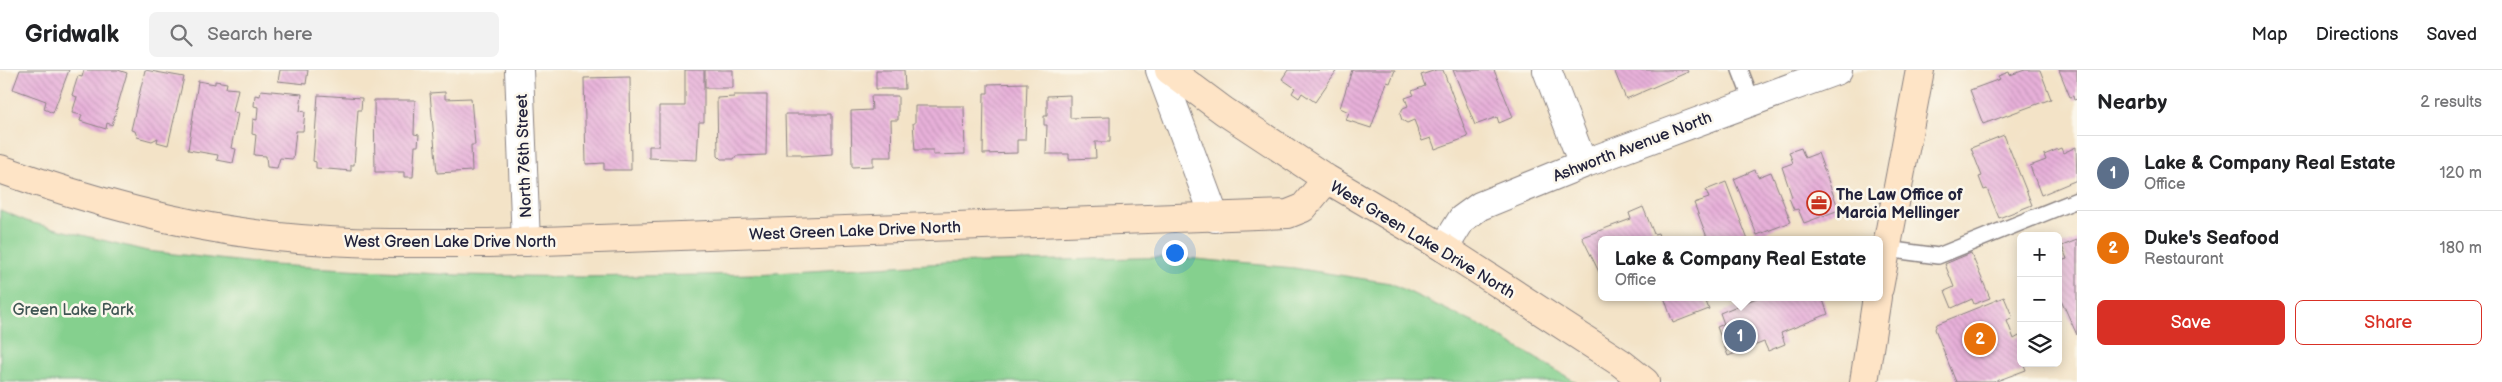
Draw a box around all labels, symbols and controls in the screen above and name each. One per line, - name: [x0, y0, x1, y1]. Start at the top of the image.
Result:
- search box: [149, 12, 499, 57]
- text: Gridwalk: [25, 20, 119, 49]
- icon: search: [167, 21, 195, 49]
- text: Search here: [207, 23, 312, 46]
- text: Map: [2252, 24, 2288, 45]
- text: Directions: [2316, 24, 2398, 45]
- text: Saved: [2426, 24, 2477, 45]
- text: Nearby: [2097, 90, 2167, 115]
- text: 2 results: [2420, 93, 2482, 112]
- street label: North 76th Street: [513, 94, 536, 218]
- street label: Ashworth Avenue North: [1551, 108, 1715, 186]
- text: Lake & Company Real Estate: [2144, 152, 2396, 175]
- text: 1: [2110, 164, 2116, 183]
- text: 120 m: [2439, 164, 2482, 183]
- text: Office: [2144, 175, 2186, 194]
- street label: West Green Lake Drive North: [1326, 178, 1518, 303]
- place label: The Law Office of Marcia Mellinger: [1836, 186, 1964, 223]
- office icon: The Law Office of Marcia Mellinger: [1806, 190, 1832, 216]
- street label: West Green Lake Drive North: [749, 218, 961, 245]
- text: Duke's Seafood: [2144, 227, 2279, 250]
- map controls: [2017, 232, 2062, 367]
- button: +: [2017, 232, 2062, 277]
- street label: West Green Lake Drive North: [344, 233, 556, 252]
- popup: [1598, 236, 1883, 301]
- text: 2: [2108, 239, 2118, 258]
- text: 180 m: [2440, 239, 2482, 258]
- your location: [1162, 240, 1188, 266]
- text: Lake & Company Real Estate: [1615, 248, 1866, 271]
- text: Restaurant: [2144, 250, 2224, 269]
- text: Office: [1615, 271, 1656, 290]
- button: −: [2017, 277, 2062, 322]
- button: Save: [2097, 300, 2285, 345]
- button: Share: [2295, 300, 2482, 345]
- park label: Green Lake Park: [12, 301, 134, 320]
- pin: 1: [1724, 317, 1756, 355]
- pin: 2: [1964, 320, 1996, 358]
- button: layers: [2017, 322, 2062, 367]

